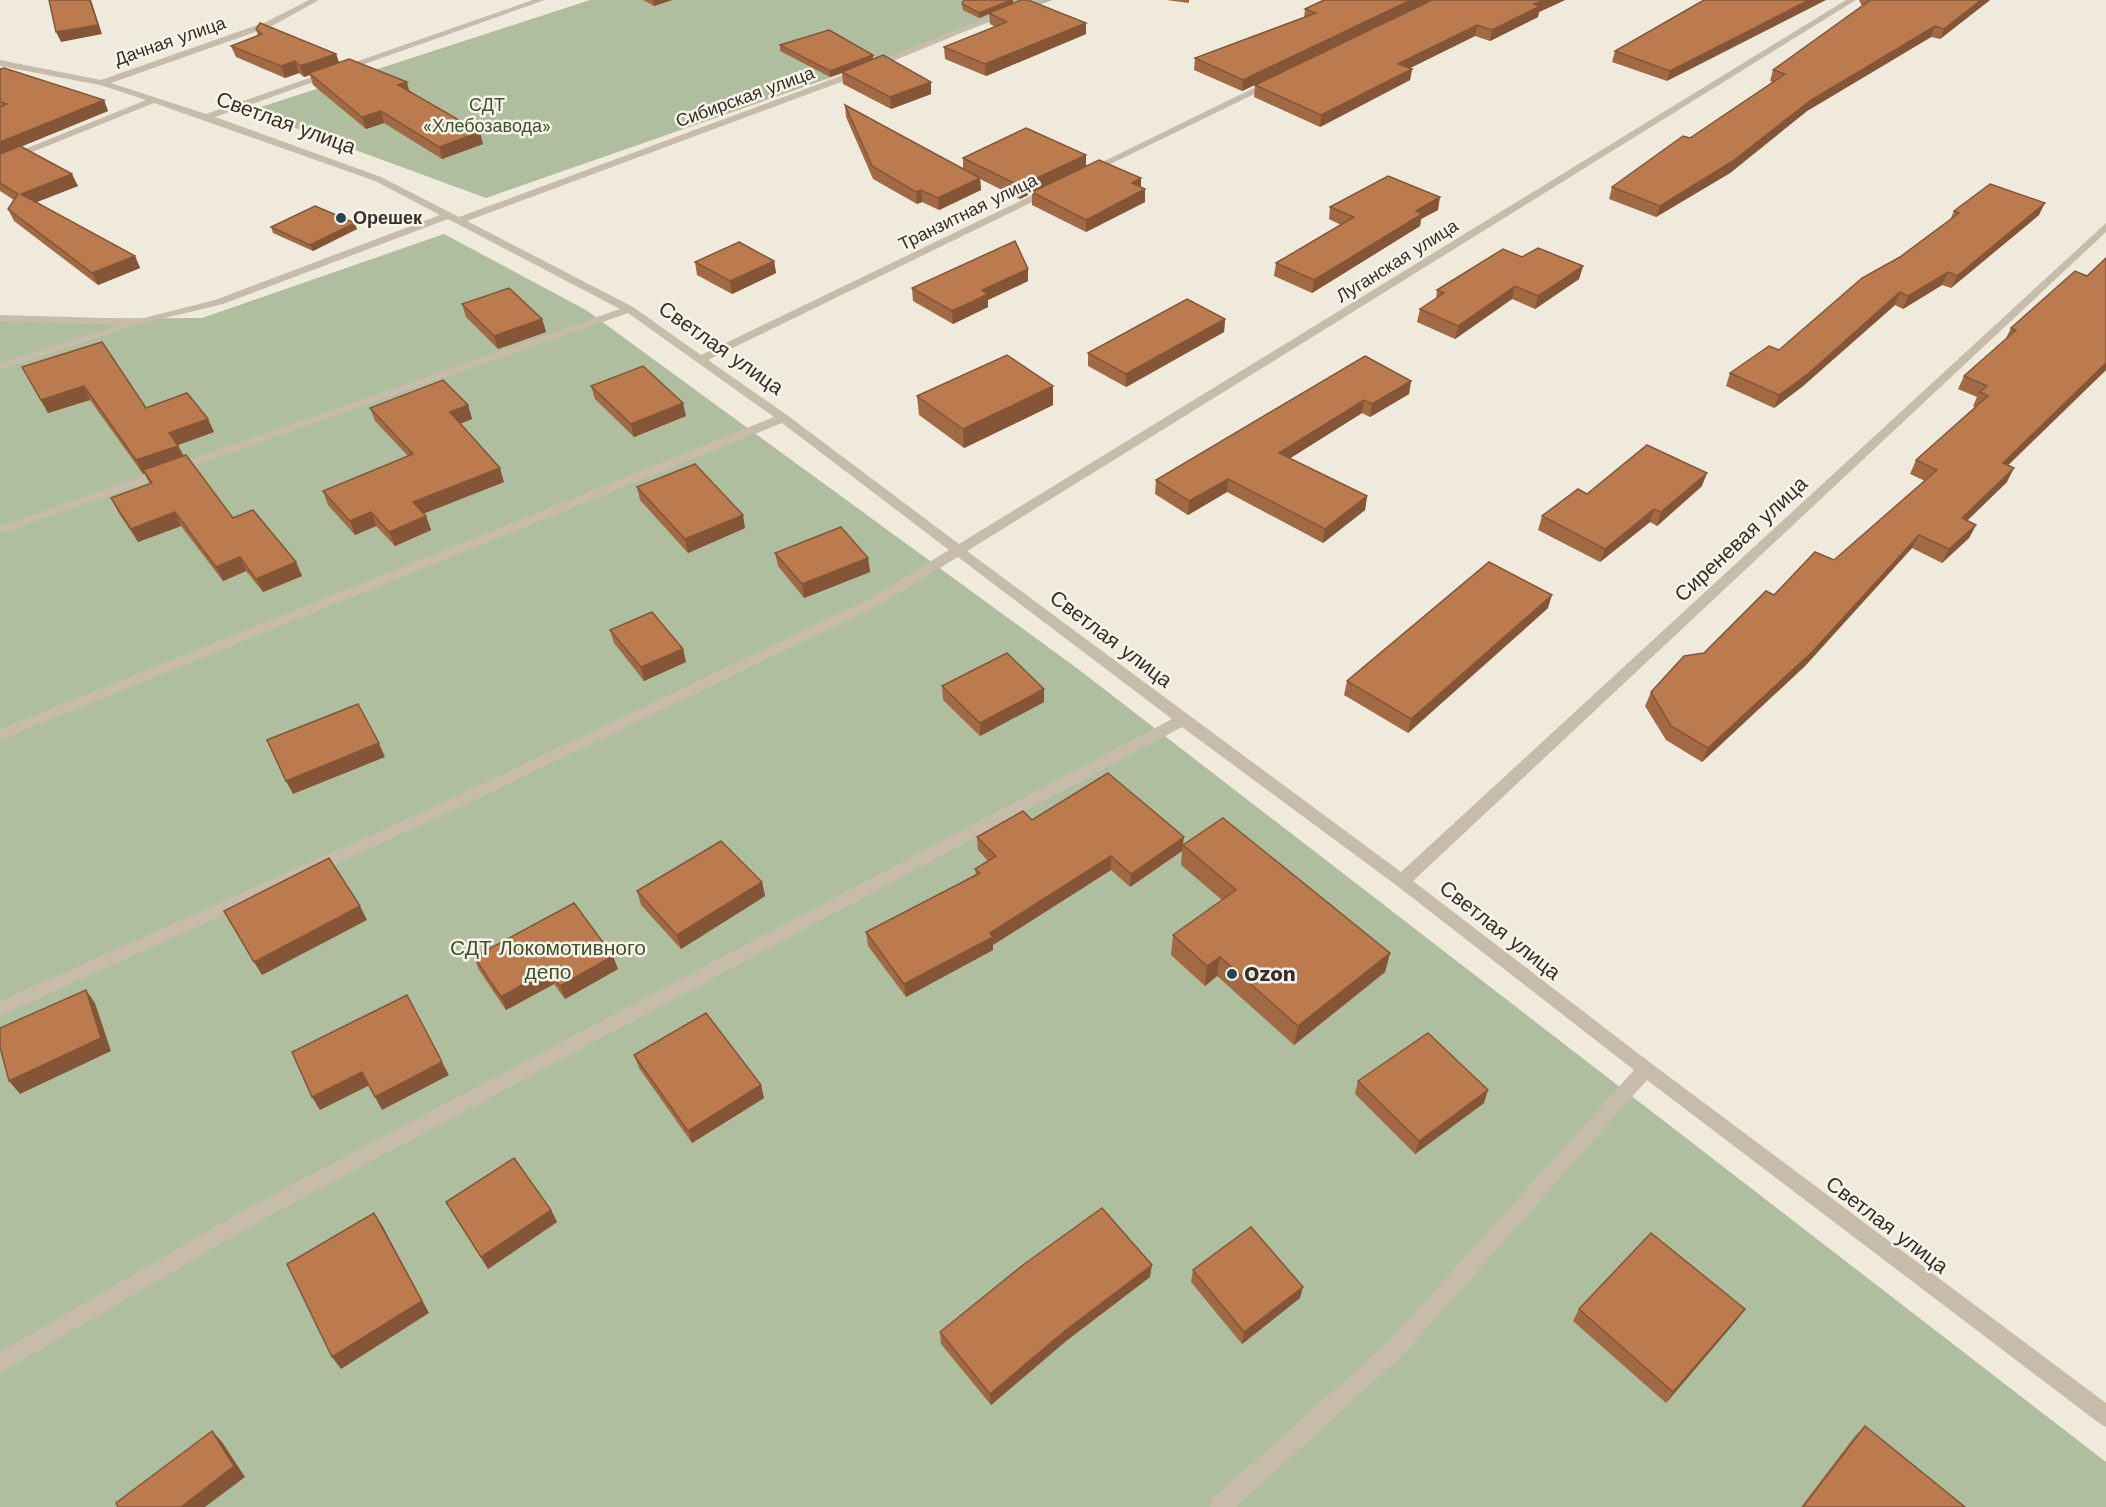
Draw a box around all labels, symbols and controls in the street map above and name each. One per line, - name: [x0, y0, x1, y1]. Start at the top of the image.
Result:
- street label: Дачная улица: [111, 11, 229, 69]
- street label: Сибирская улица: [673, 61, 818, 131]
- street label: Светлая улица: [213, 86, 360, 159]
- park label: СДТ «Хлебозавода»: [423, 94, 551, 136]
- street label: Транзитная улица: [895, 168, 1041, 254]
- place label: Орешек: [353, 207, 423, 228]
- marker: Орешек: [334, 211, 348, 225]
- street label: Луганская улица: [1332, 214, 1462, 307]
- street label: Светлая улица: [654, 295, 789, 400]
- street label: Сиреневая улица: [1669, 470, 1812, 607]
- street label: Светлая улица: [1045, 585, 1178, 693]
- street label: Светлая улица: [1435, 875, 1566, 985]
- park label: СДТ Локомотивного депо: [450, 935, 646, 984]
- place label: Ozon: [1244, 961, 1296, 986]
- marker: Ozon: [1225, 967, 1239, 981]
- street label: Светлая улица: [1821, 1171, 1954, 1279]

